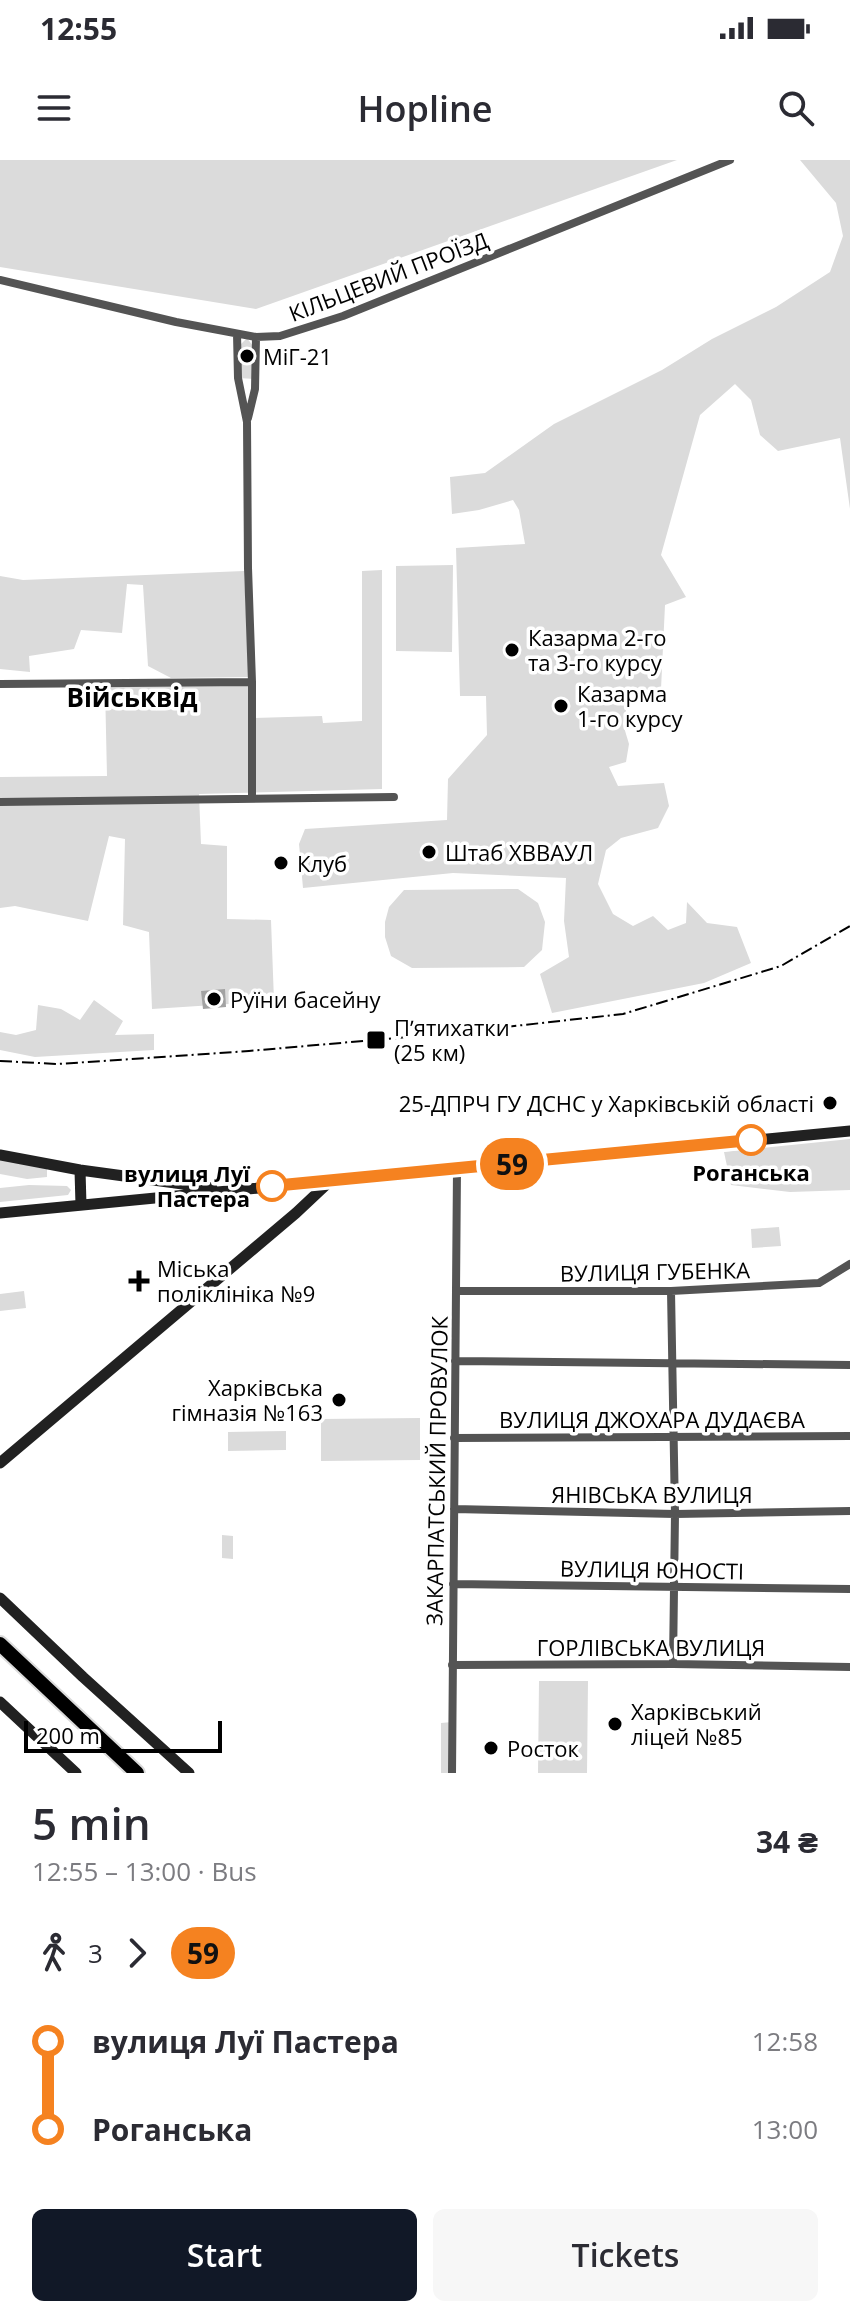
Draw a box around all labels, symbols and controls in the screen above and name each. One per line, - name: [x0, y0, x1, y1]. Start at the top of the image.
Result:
- text: 12:55: [40, 8, 117, 49]
- text: Hopline: [357, 84, 493, 133]
- icon: menu: [32, 86, 76, 130]
- icon: search: [774, 86, 818, 130]
- street label: КІЛЬЦЕВИЙ ПРОЇЗД: [284, 224, 492, 328]
- place label: МіГ-21: [263, 341, 332, 371]
- marker: МіГ-21: [238, 347, 256, 365]
- place label: Казарма 2-го та 3-го курсу: [528, 622, 666, 677]
- marker: Казарма 2-го та 3-го курсу: [503, 641, 521, 659]
- place label: Казарма 1-го курсу: [577, 678, 683, 733]
- district label: Військвід: [66, 679, 198, 715]
- marker: Казарма 1-го курсу: [552, 697, 570, 715]
- place label: Штаб ХВВАУЛ: [445, 837, 593, 867]
- marker: Штаб ХВВАУЛ: [420, 843, 438, 861]
- place label: Клуб: [297, 848, 347, 878]
- marker: Клуб: [272, 854, 290, 872]
- place label: Руїни басейну: [230, 984, 382, 1014]
- marker: Руїни басейну: [205, 990, 223, 1008]
- place label: Пʼятихатки (25 км): [394, 1012, 510, 1067]
- marker: Пʼятихатки (25 км): [365, 1029, 387, 1051]
- place label: 25-ДПРЧ ГУ ДСНС у Харківській області: [399, 1088, 814, 1118]
- marker: 25-ДПРЧ ГУ ДСНС у Харківській області: [821, 1094, 839, 1112]
- marker: Роганська: [736, 1125, 766, 1155]
- line badge: 59: [476, 1138, 548, 1190]
- text: 59: [496, 1145, 528, 1183]
- place label: Роганська: [692, 1157, 810, 1187]
- place label: вулиця Луї Пастера: [124, 1158, 251, 1213]
- marker: вулиця Луї Пастера: [257, 1171, 287, 1201]
- place label: Міська поліклініка №9: [157, 1253, 315, 1308]
- street label: ВУЛИЦЯ ГУБЕНКА: [560, 1254, 750, 1288]
- marker: Міська поліклініка №9: [128, 1270, 150, 1292]
- street label: ЗАКАРПАТСЬКИЙ ПРОВУЛОК: [418, 1315, 454, 1626]
- place label: Харківська гімназія №163: [171, 1372, 323, 1427]
- marker: Харківська гімназія №163: [330, 1391, 348, 1409]
- street label: ВУЛИЦЯ ДЖОХАРА ДУДАЄВА: [499, 1404, 805, 1434]
- street label: ЯНІВСЬКА ВУЛИЦЯ: [551, 1479, 753, 1509]
- street label: ВУЛИЦЯ ЮНОСТІ: [560, 1552, 744, 1586]
- street label: ГОРЛІВСЬКА ВУЛИЦЯ: [537, 1632, 765, 1662]
- place label: Харківський ліцей №85: [631, 1696, 762, 1751]
- marker: Харківський ліцей №85: [606, 1715, 624, 1733]
- scale bar: [24, 1717, 222, 1753]
- text: 200 m: [36, 1720, 100, 1750]
- place label: Росток: [507, 1733, 580, 1763]
- marker: Росток: [482, 1739, 500, 1757]
- text: 5 min: [32, 1793, 151, 1853]
- text: 34 ₴: [756, 1821, 818, 1862]
- text: 12:55 – 13:00 · Bus: [32, 1853, 257, 1889]
- icon: walk: [32, 1931, 76, 1975]
- icon: forward: [115, 1931, 159, 1975]
- text: 59: [187, 1934, 219, 1972]
- text: 3: [88, 1935, 103, 1971]
- text: вулиця Луї Пастера: [92, 2021, 399, 2062]
- text: 12:58: [752, 2023, 818, 2059]
- text: Роганська: [92, 2109, 252, 2150]
- text: 13:00: [752, 2111, 818, 2147]
- button: Start: [32, 2209, 417, 2301]
- button: Tickets: [433, 2209, 818, 2301]

